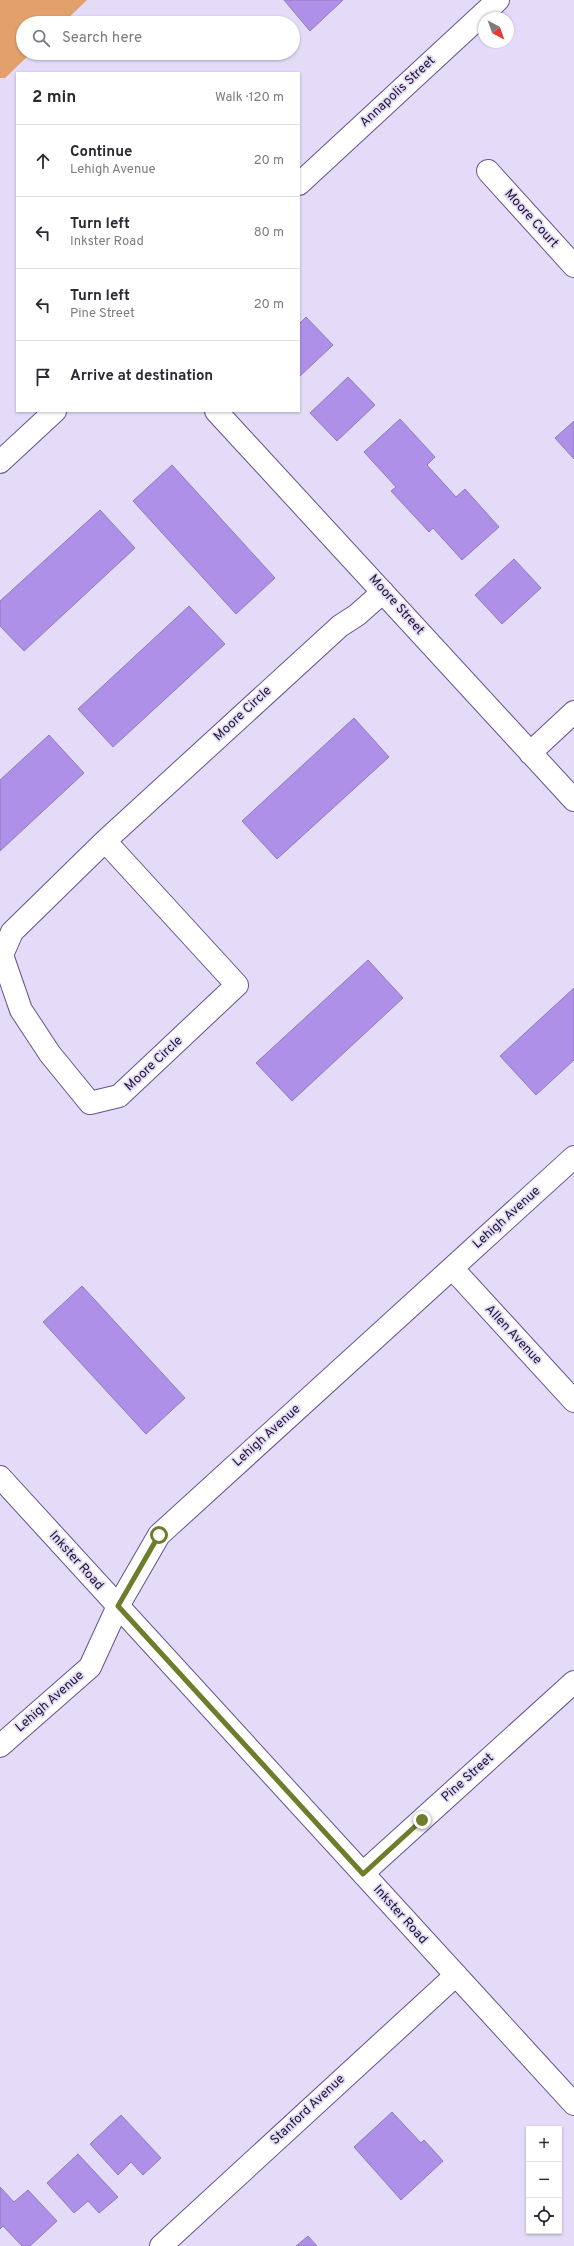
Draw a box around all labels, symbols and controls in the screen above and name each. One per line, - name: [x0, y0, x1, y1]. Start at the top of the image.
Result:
- north arrow: [478, 12, 514, 48]
- search box: [16, 16, 300, 60]
- icon: search: [30, 27, 52, 49]
- text: Search here: [62, 29, 142, 48]
- street label: Annapolis Street: [357, 53, 439, 131]
- text: 2 min: [32, 87, 76, 109]
- text: Walk · 120 m: [215, 90, 284, 106]
- text: Continue: [70, 143, 132, 162]
- icon: ahead: [32, 150, 54, 172]
- text: 20 m: [254, 153, 284, 169]
- text: Lehigh Avenue: [70, 162, 156, 178]
- street label: Moore Court: [501, 186, 561, 252]
- text: Turn left: [70, 215, 130, 234]
- icon: left: [32, 222, 54, 244]
- text: 80 m: [254, 225, 284, 241]
- text: Inkster Road: [70, 234, 144, 250]
- text: Turn left: [70, 287, 130, 306]
- icon: left: [32, 294, 54, 316]
- text: 20 m: [254, 297, 284, 313]
- text: Pine Street: [70, 306, 135, 322]
- icon: arrive: [32, 366, 54, 388]
- text: Arrive at destination: [70, 367, 213, 386]
- street label: Moore Street: [365, 572, 427, 639]
- street label: Moore Circle: [211, 683, 275, 745]
- street label: Moore Circle: [122, 1033, 186, 1095]
- street label: Lehigh Avenue: [470, 1183, 544, 1253]
- street label: Allen Avenue: [481, 1302, 545, 1368]
- street label: Lehigh Avenue: [230, 1401, 304, 1471]
- route start: [150, 1526, 168, 1544]
- street label: Inkster Road: [45, 1528, 107, 1594]
- street label: Lehigh Avenue: [12, 1668, 88, 1736]
- street label: Pine Street: [439, 1750, 498, 1806]
- route end: [413, 1811, 431, 1829]
- street label: Inkster Road: [369, 1882, 431, 1948]
- street label: Stanford Avenue: [267, 2071, 349, 2149]
- map controls: [526, 2126, 562, 2234]
- button: +: [526, 2126, 562, 2162]
- button: −: [526, 2162, 562, 2198]
- button: locate: [526, 2198, 562, 2234]

